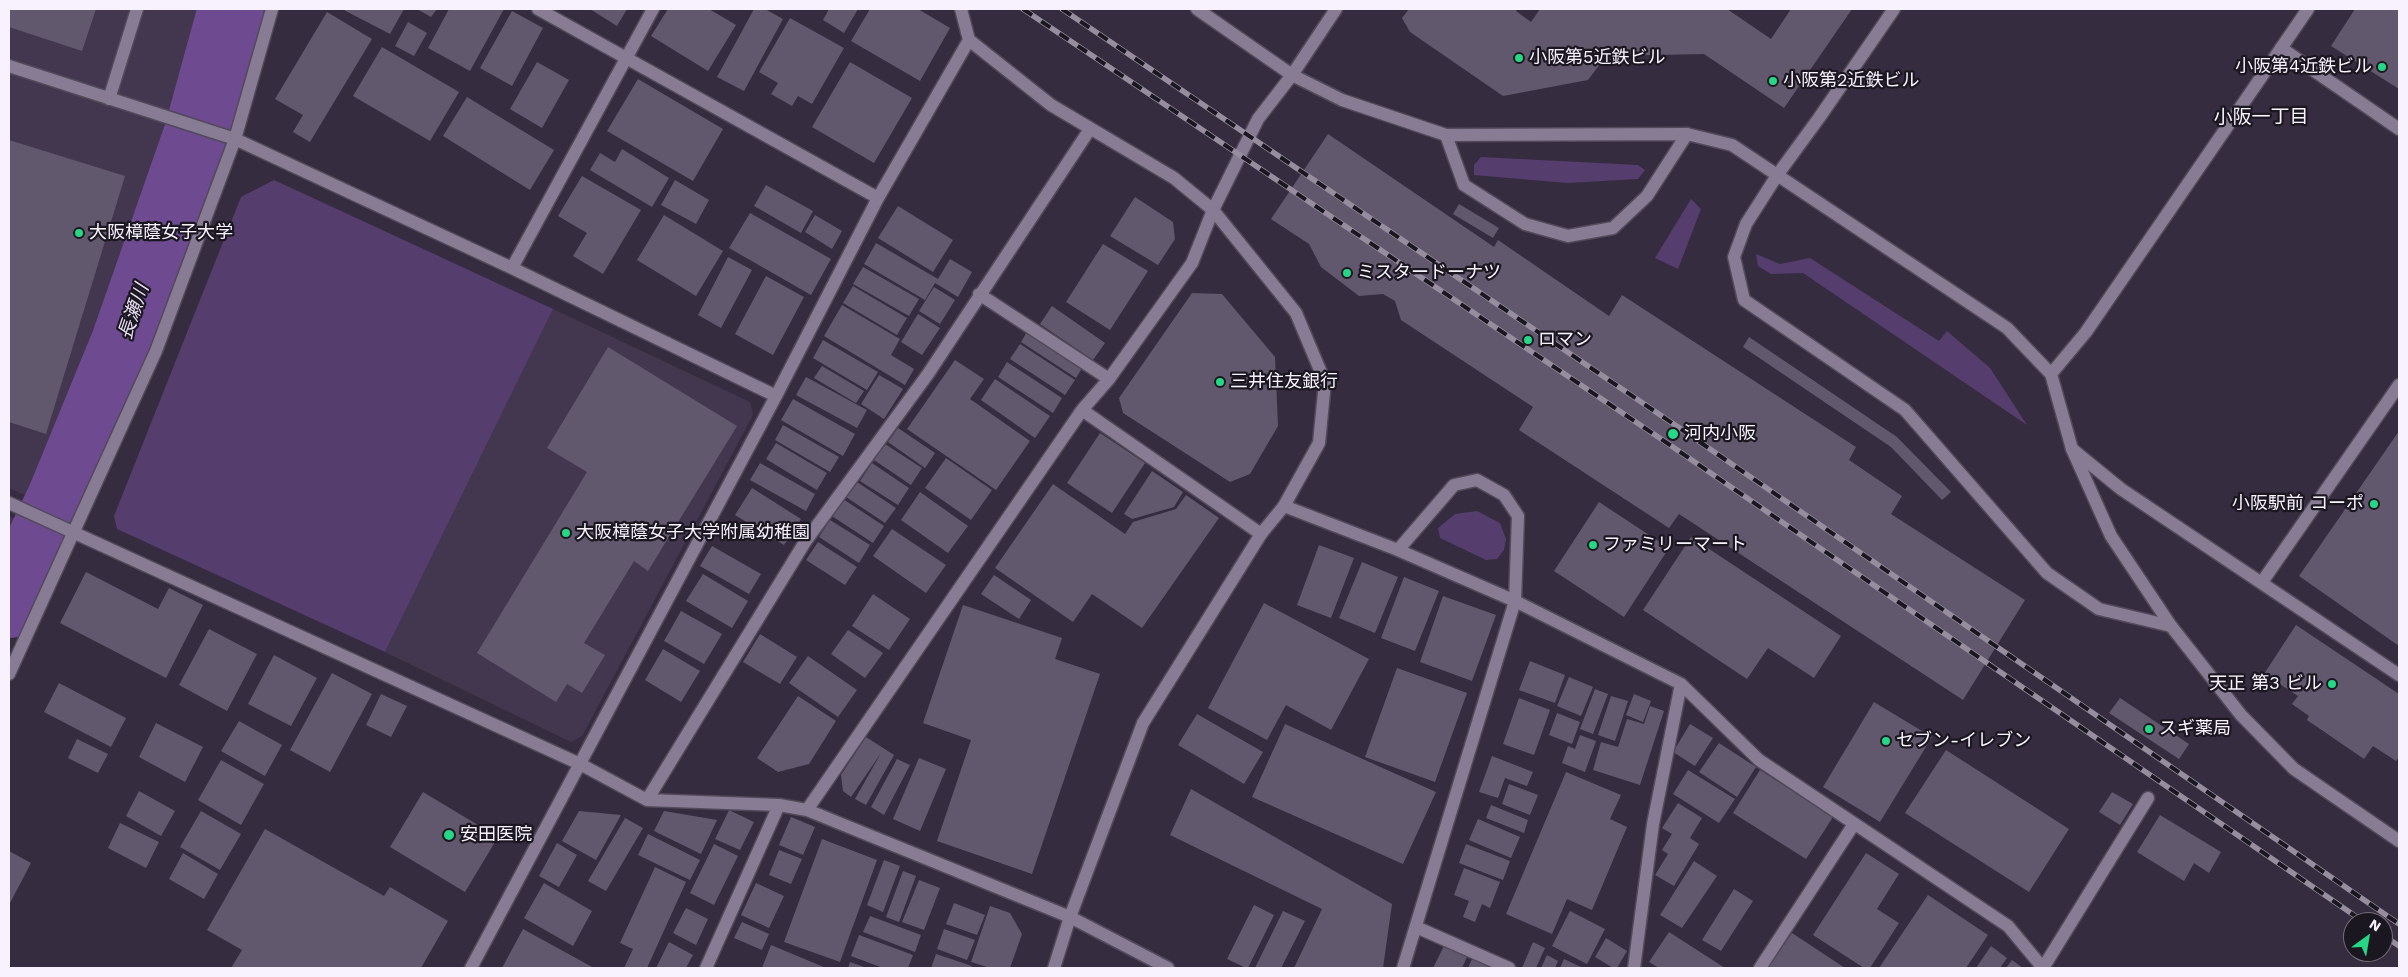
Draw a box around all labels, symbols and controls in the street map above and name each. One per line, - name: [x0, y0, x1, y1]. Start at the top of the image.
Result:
- place label: 小阪第5近鉄ビル: [1529, 47, 1665, 69]
- marker: 小阪第5近鉄ビル: [1513, 52, 1525, 64]
- place label: 小阪第4近鉄ビル: [2235, 56, 2372, 78]
- marker: 小阪第4近鉄ビル: [2376, 61, 2388, 73]
- place label: 小阪第2近鉄ビル: [1783, 70, 1919, 92]
- marker: 小阪第2近鉄ビル: [1767, 75, 1779, 87]
- district label: 小阪一丁目: [2214, 106, 2308, 128]
- place label: 大阪樟蔭女子大学: [89, 222, 233, 244]
- marker: 大阪樟蔭女子大学: [73, 227, 85, 239]
- place label: ミスタードーナツ: [1357, 262, 1501, 284]
- marker: ミスタードーナツ: [1341, 267, 1353, 279]
- water label: 長瀬川: [114, 281, 154, 343]
- place label: ロマン: [1538, 329, 1592, 351]
- marker: ロマン: [1522, 334, 1534, 346]
- place label: 三井住友銀行: [1230, 371, 1338, 393]
- marker: 三井住友銀行: [1214, 376, 1226, 388]
- place label: 河内小阪: [1684, 423, 1756, 445]
- marker: 河内小阪: [1666, 427, 1680, 441]
- place label: 小阪駅前 コーポ: [2232, 493, 2364, 515]
- marker: 小阪駅前 コーポ: [2368, 498, 2380, 510]
- place label: 大阪樟蔭女子大学附属幼稚園: [576, 522, 810, 544]
- marker: 大阪樟蔭女子大学附属幼稚園: [560, 527, 572, 539]
- place label: ファミリーマート: [1603, 534, 1747, 556]
- marker: ファミリーマート: [1587, 539, 1599, 551]
- place label: 天正 第3 ビル: [2209, 673, 2322, 695]
- marker: 天正 第3 ビル: [2326, 678, 2338, 690]
- place label: スギ薬局: [2159, 718, 2231, 740]
- marker: スギ薬局: [2143, 723, 2155, 735]
- place label: セブン-イレブン: [1896, 730, 2031, 752]
- marker: セブン-イレブン: [1880, 735, 1892, 747]
- place label: 安田医院: [460, 824, 532, 846]
- marker: 安田医院: [442, 828, 456, 842]
- north arrow: [2343, 912, 2393, 962]
- text: N: [2367, 916, 2384, 935]

